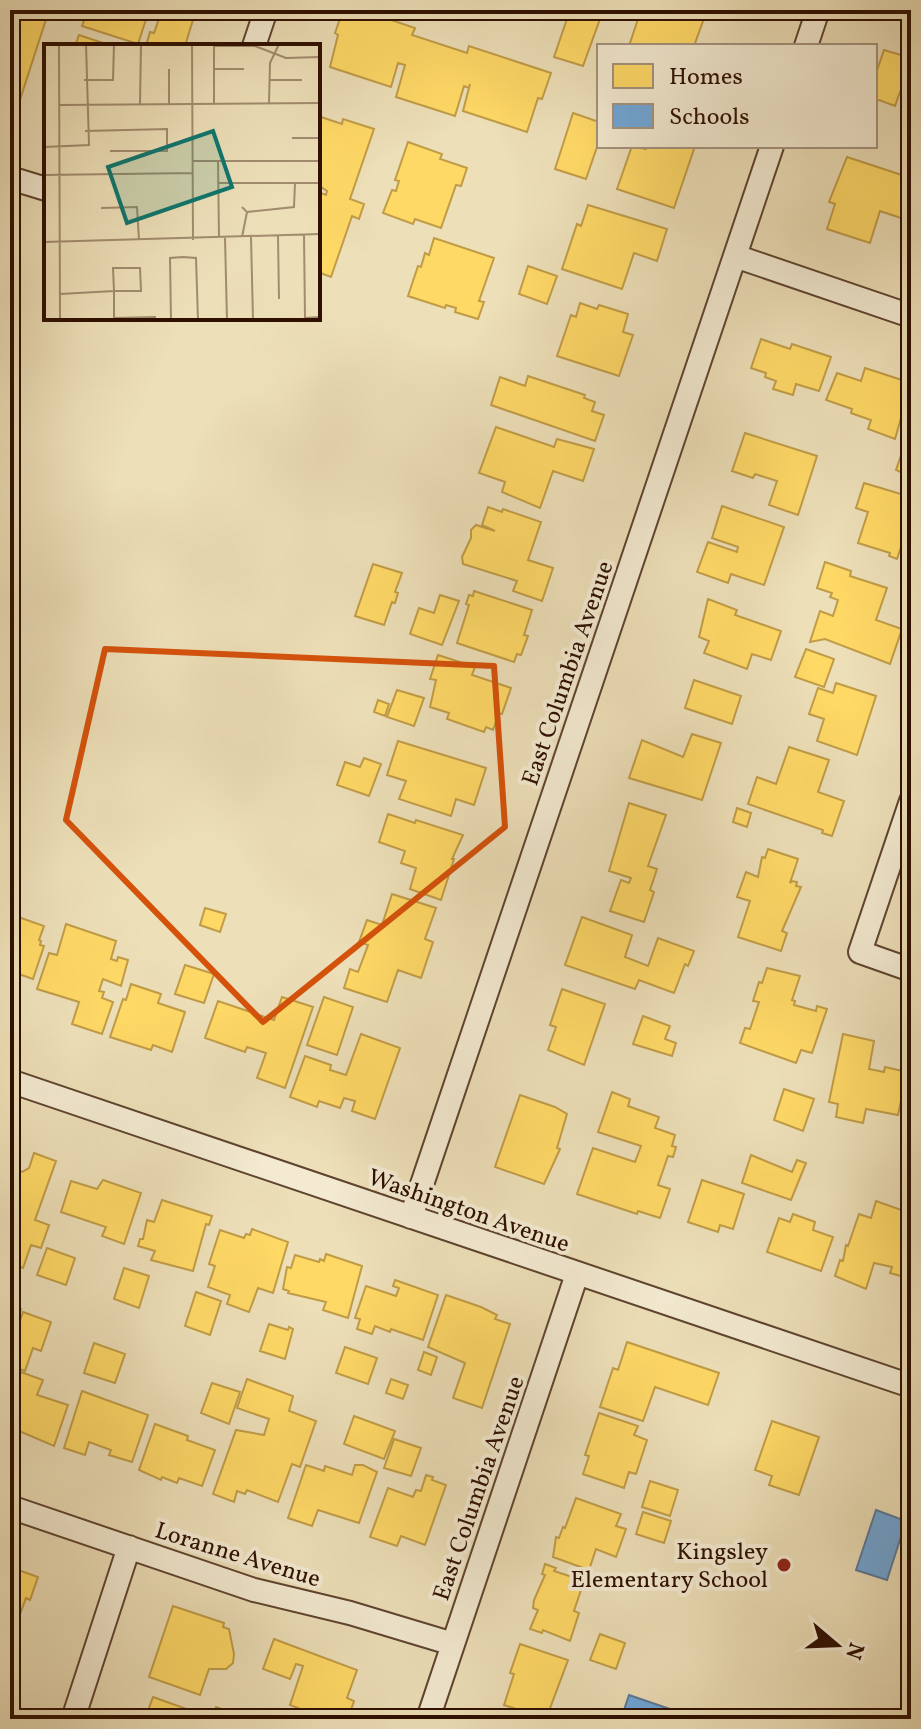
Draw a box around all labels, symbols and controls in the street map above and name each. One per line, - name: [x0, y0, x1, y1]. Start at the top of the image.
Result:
- inset map: [44, 44, 320, 320]
- legend: [597, 44, 877, 148]
- text: Homes: [669, 61, 743, 95]
- text: Schools: [669, 101, 749, 135]
- street label: East Columbia Avenue: [514, 557, 623, 791]
- street label: Washington Avenue: [363, 1161, 574, 1262]
- street label: East Columbia Avenue: [425, 1372, 534, 1606]
- street label: Loranne Avenue: [150, 1515, 324, 1597]
- place label: Kingsley Elementary School: [570, 1536, 768, 1598]
- marker: Kingsley Elementary School: [775, 1556, 793, 1574]
- north arrow: [797, 1605, 877, 1685]
- text: N: [836, 1638, 871, 1663]

